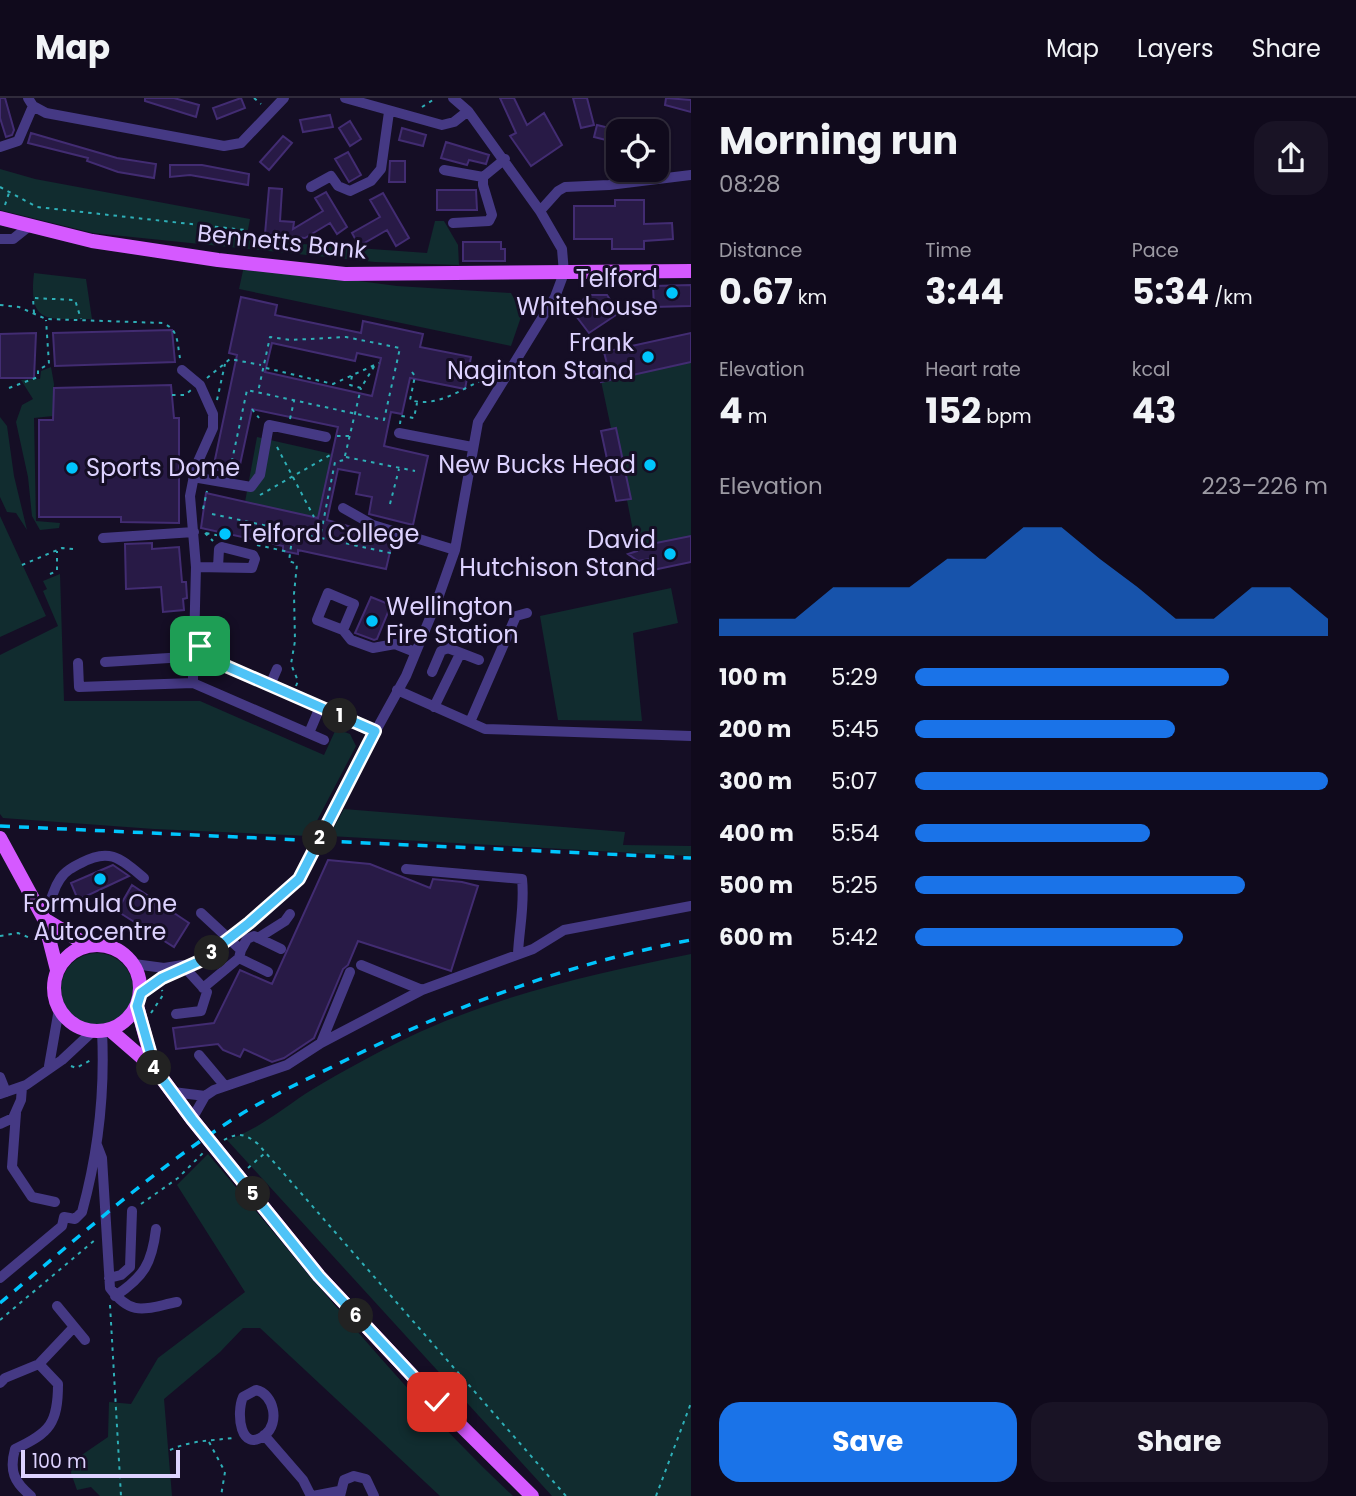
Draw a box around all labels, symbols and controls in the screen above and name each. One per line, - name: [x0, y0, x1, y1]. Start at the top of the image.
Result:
- text: Map: [35, 24, 110, 71]
- text: Map: [1046, 32, 1099, 65]
- text: Layers: [1137, 32, 1213, 65]
- text: Share: [1251, 32, 1321, 65]
- text: Morning run: [719, 114, 958, 167]
- map controls: [606, 119, 669, 182]
- button: locate: [606, 119, 669, 182]
- button: share: [1254, 121, 1328, 195]
- text: 08:28: [719, 168, 781, 200]
- street label: Bennetts Bank: [196, 216, 369, 267]
- text: Distance: [719, 237, 802, 264]
- text: Time: [925, 237, 972, 264]
- text: Pace: [1132, 237, 1179, 264]
- place label: Telford Whitehouse: [516, 262, 658, 323]
- text: 0.67: [719, 267, 793, 316]
- text: 3:44: [925, 267, 1004, 316]
- text: 5:34: [1132, 267, 1209, 316]
- text: km: [793, 284, 827, 311]
- text: /km: [1209, 284, 1253, 311]
- marker: Telford Whitehouse: [664, 285, 680, 301]
- place label: Frank Naginton Stand: [447, 326, 635, 387]
- marker: Frank Naginton Stand: [640, 349, 656, 365]
- text: Elevation: [719, 356, 805, 383]
- text: Heart rate: [925, 356, 1021, 383]
- text: kcal: [1132, 356, 1171, 383]
- text: 4: [719, 386, 743, 435]
- text: 152: [925, 386, 981, 435]
- text: 43: [1132, 386, 1177, 435]
- text: m: [743, 403, 767, 430]
- text: bpm: [981, 403, 1032, 430]
- place label: New Bucks Head: [438, 448, 636, 481]
- place label: Sports Dome: [86, 451, 240, 484]
- marker: New Bucks Head: [642, 457, 658, 473]
- marker: Sports Dome: [64, 460, 80, 476]
- text: Elevation: [719, 470, 823, 502]
- text: 223–226 m: [1202, 470, 1328, 502]
- place label: Telford College: [239, 517, 419, 550]
- place label: David Hutchison Stand: [459, 523, 656, 584]
- marker: Telford College: [217, 526, 233, 542]
- marker: David Hutchison Stand: [662, 546, 678, 562]
- place label: Wellington Fire Station: [386, 590, 519, 651]
- marker: Wellington Fire Station: [364, 613, 380, 629]
- pin: [170, 616, 230, 676]
- icon: arrive: [181, 627, 219, 665]
- text: 100 m: [719, 661, 787, 693]
- text: 5:29: [831, 661, 878, 693]
- pin: 1: [322, 698, 358, 734]
- text: 1: [336, 702, 343, 729]
- text: 200 m: [719, 713, 791, 745]
- text: 5:45: [831, 713, 879, 745]
- text: 300 m: [719, 765, 792, 797]
- text: 5:07: [831, 765, 877, 797]
- text: 400 m: [719, 817, 794, 849]
- text: 5:54: [831, 817, 879, 849]
- pin: 2: [302, 820, 338, 856]
- text: 2: [314, 824, 325, 851]
- text: 500 m: [719, 869, 793, 901]
- text: 5:25: [831, 869, 878, 901]
- marker: Formula One Autocentre: [92, 871, 108, 887]
- place label: Formula One Autocentre: [23, 887, 177, 948]
- text: 600 m: [719, 921, 793, 953]
- text: 5:42: [831, 921, 878, 953]
- pin: 3: [194, 936, 230, 970]
- text: 3: [206, 939, 217, 966]
- pin: 4: [136, 1051, 172, 1086]
- text: 4: [147, 1054, 160, 1081]
- pin: 5: [236, 1176, 270, 1212]
- text: 5: [246, 1180, 259, 1207]
- pin: 6: [338, 1298, 374, 1334]
- text: 6: [349, 1302, 362, 1329]
- pin: [407, 1372, 467, 1432]
- icon: check: [418, 1383, 456, 1421]
- button: Save: [719, 1402, 1017, 1482]
- button: Share: [1031, 1402, 1328, 1482]
- scale bar: [21, 1447, 180, 1479]
- text: 100 m: [32, 1448, 87, 1475]

